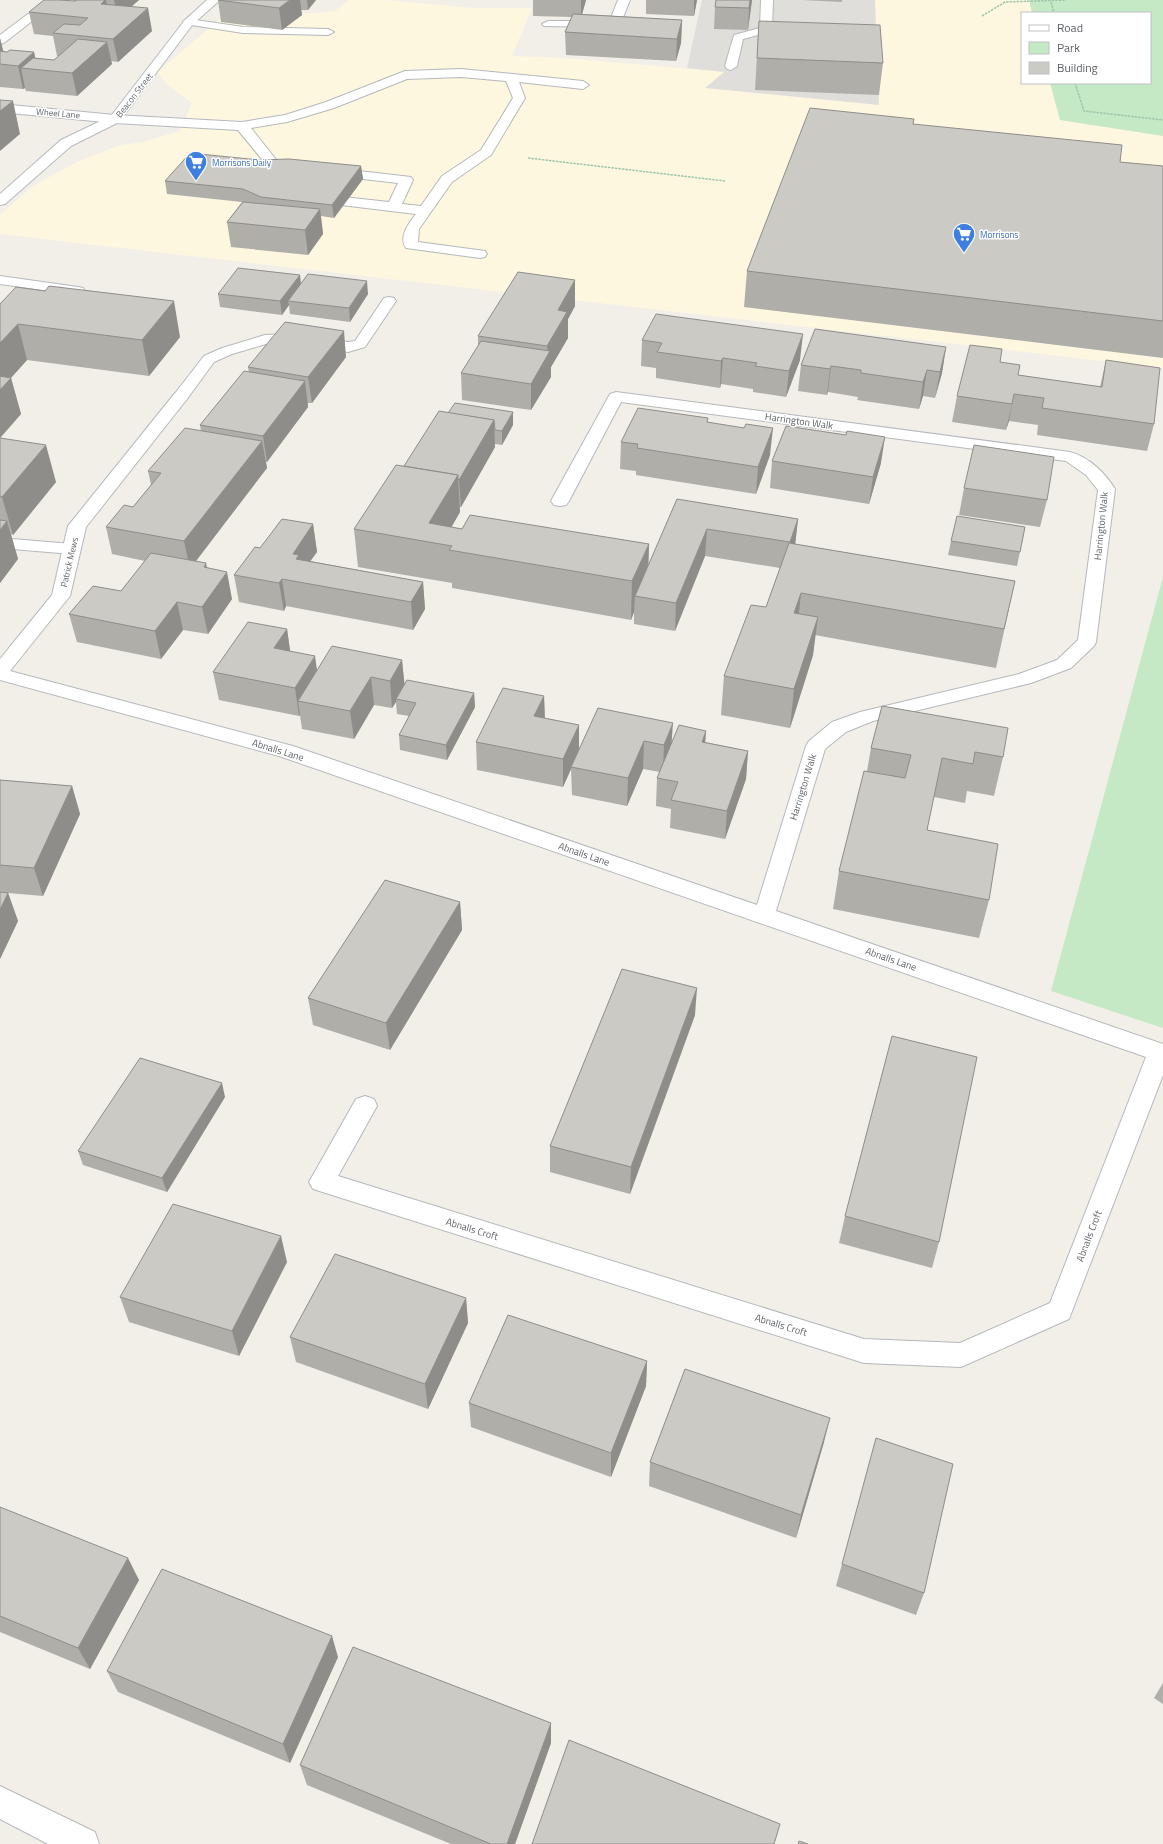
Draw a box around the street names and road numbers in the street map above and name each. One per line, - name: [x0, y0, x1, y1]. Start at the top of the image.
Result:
- street label: Beacon Street: [112, 69, 156, 120]
- street label: Wheel Lane: [35, 105, 81, 121]
- street label: Harrington Walk: [764, 409, 834, 433]
- street label: Harrington Walk: [1090, 491, 1112, 561]
- street label: Patrick Mews: [57, 536, 81, 588]
- street label: Abnalls Lane: [250, 735, 306, 765]
- street label: Harrington Walk: [786, 752, 820, 822]
- street label: Abnalls Lane: [556, 838, 612, 870]
- street label: Abnalls Lane: [863, 943, 919, 975]
- street label: Abnalls Croft: [1072, 1208, 1106, 1264]
- street label: Abnalls Croft: [444, 1214, 500, 1244]
- street label: Abnalls Croft: [753, 1310, 809, 1340]

